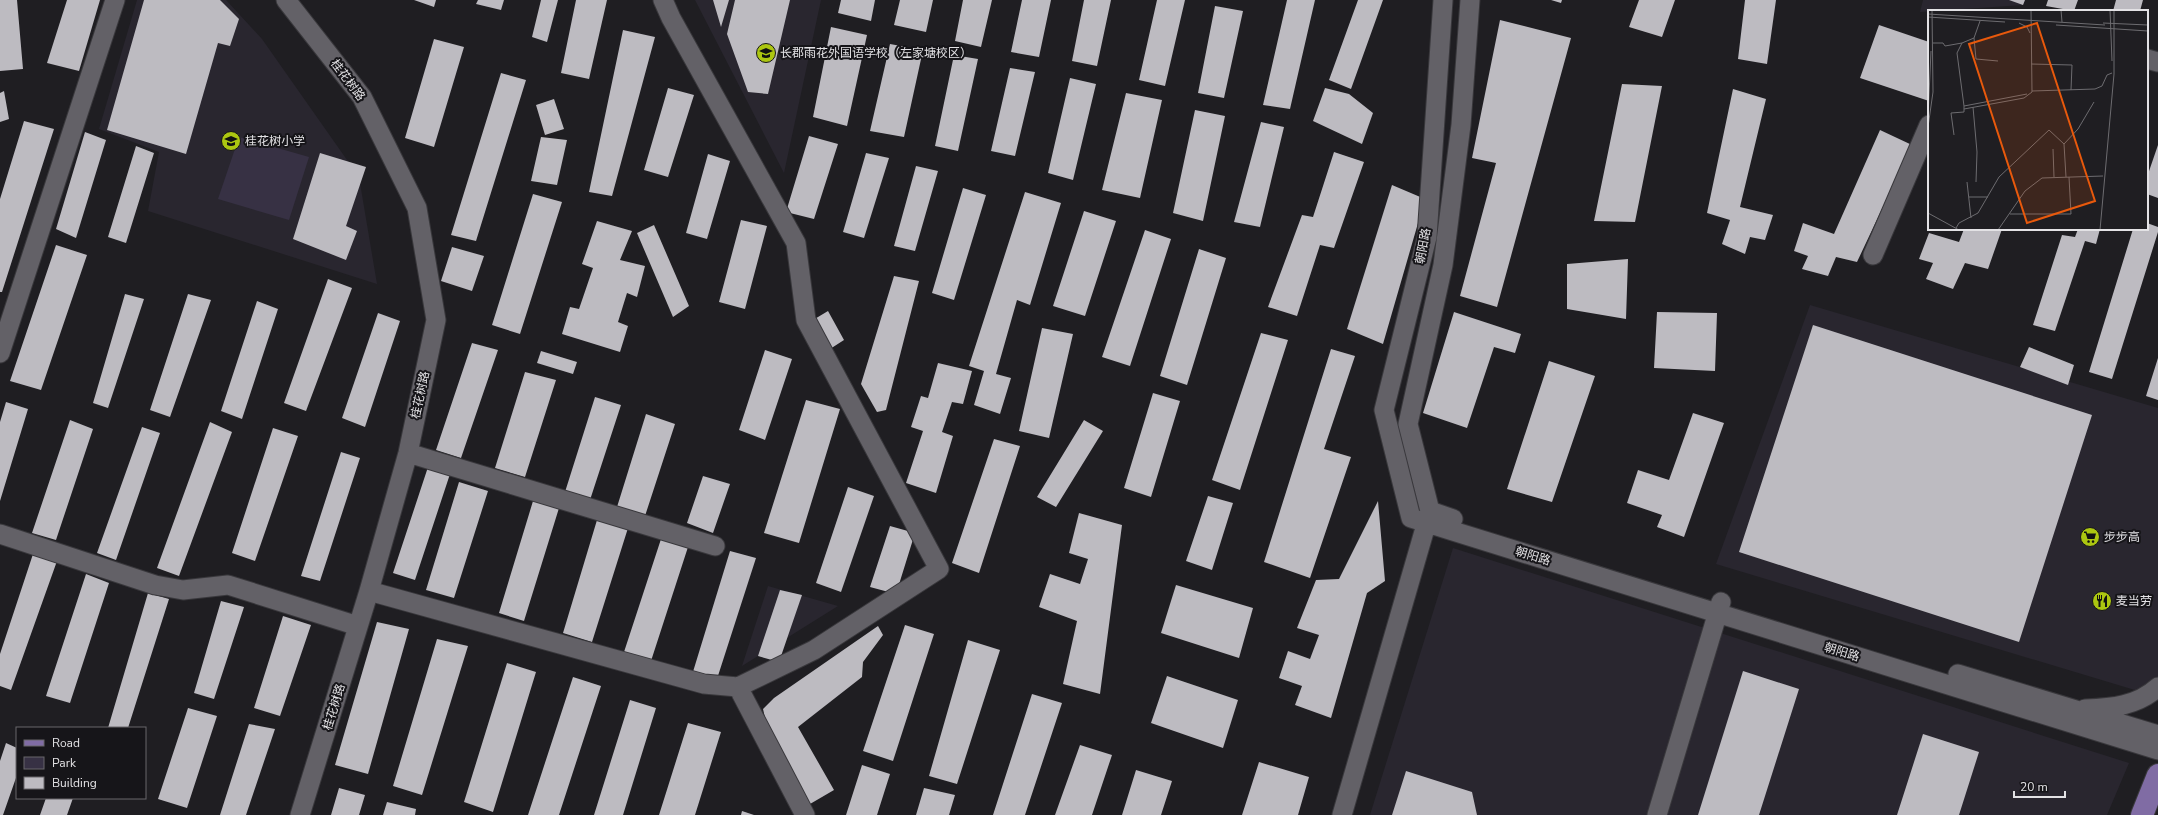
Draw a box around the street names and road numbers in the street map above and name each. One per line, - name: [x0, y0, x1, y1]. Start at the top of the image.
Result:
- street label: 桂花树路: [327, 56, 369, 104]
- street label: 朝阳路: [1412, 227, 1434, 265]
- street label: 桂花树路: [407, 370, 433, 420]
- street label: 朝阳路: [1513, 543, 1553, 569]
- street label: 朝阳路: [1822, 639, 1862, 665]
- street label: 桂花树路: [319, 682, 349, 732]

